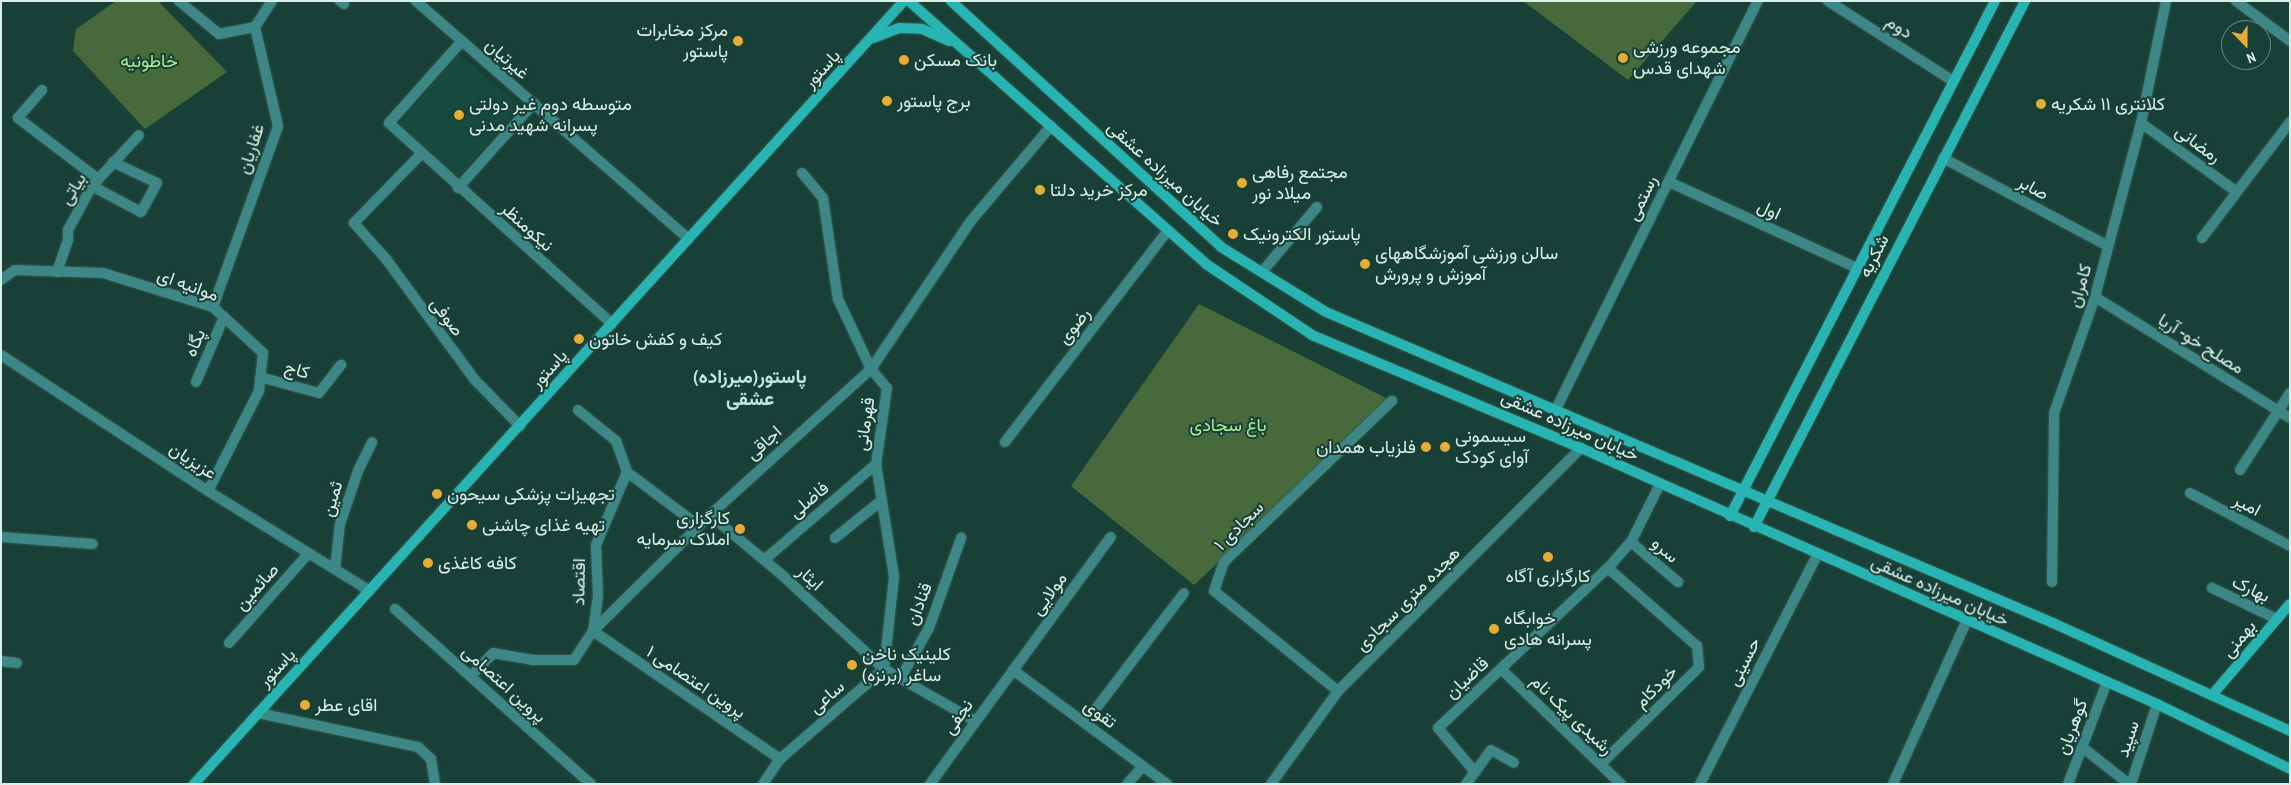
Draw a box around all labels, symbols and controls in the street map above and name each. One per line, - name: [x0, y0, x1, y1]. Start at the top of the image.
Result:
- street label: دوم: [1882, 11, 1916, 43]
- place label: مرکز مخابرات پاستور: [637, 20, 728, 62]
- north arrow: [2221, 20, 2271, 70]
- street label: غیرتیان: [481, 34, 533, 84]
- marker: مرکز مخابرات پاستور: [732, 35, 744, 47]
- place label: مجموعه ورزشی شهدای قدس: [1633, 37, 1741, 80]
- street label: پاستور: [799, 45, 845, 93]
- text: N: [2244, 48, 2258, 68]
- place label: بانک مسکن: [914, 49, 997, 71]
- park label: خاطونیه: [120, 50, 178, 72]
- marker: مجموعه ورزشی شهدای قدس: [1617, 52, 1629, 64]
- marker: بانک مسکن: [898, 54, 910, 66]
- place label: برج پاستور: [897, 90, 971, 112]
- place label: کلانتری ۱۱ شکریه: [2051, 93, 2165, 115]
- place label: متوسطه دوم غیر دولتی پسرانه شهید مدنی: [469, 94, 632, 136]
- marker: برج پاستور: [881, 95, 893, 107]
- marker: کلانتری ۱۱ شکریه: [2035, 98, 2047, 110]
- marker: متوسطه دوم غیر دولتی پسرانه شهید مدنی: [453, 109, 465, 121]
- street label: خیابان میرزاده عشقی: [1103, 116, 1227, 232]
- street label: رمضانی: [2171, 120, 2225, 168]
- street label: غفاریان: [233, 121, 269, 177]
- place label: مجتمع رفاهی میلاد نور: [1252, 162, 1348, 204]
- street label: بیاتی: [55, 169, 91, 209]
- street label: صابر: [2014, 171, 2052, 205]
- street label: رستمی: [1622, 172, 1662, 224]
- marker: مجتمع رفاهی میلاد نور: [1236, 177, 1248, 189]
- place label: مرکز خرید دلتا: [1050, 179, 1148, 201]
- marker: مرکز خرید دلتا: [1034, 184, 1046, 196]
- street label: اول: [1754, 195, 1784, 225]
- street label: نیکومنظر: [496, 198, 558, 256]
- place label: پاستور الکترونیک: [1243, 223, 1361, 245]
- marker: پاستور الکترونیک: [1227, 228, 1239, 240]
- street label: شکریه: [1854, 231, 1894, 281]
- place label: سالن ورزشی آموزشگاههای آموزش و پرورش: [1375, 243, 1558, 286]
- marker: سالن ورزشی آموزشگاههای آموزش و پرورش: [1359, 258, 1371, 270]
- street label: کامران: [2064, 262, 2096, 310]
- street label: موانیه ای: [154, 264, 222, 306]
- street label: صوفی: [425, 293, 469, 341]
- street label: رضوی: [1053, 303, 1095, 349]
- street label: مصلح خو- آریا: [2154, 309, 2248, 379]
- street label: پگاه: [180, 326, 210, 360]
- place label: کیف و کفش خاتون: [589, 328, 722, 350]
- marker: کیف و کفش خاتون: [573, 333, 585, 345]
- street label: پاستور: [526, 345, 572, 393]
- street label: کاج: [282, 356, 312, 384]
- district label: (پاستور(میرزاده عشقی: [693, 366, 807, 410]
- street label: خیابان میرزاده عشقی: [1498, 386, 1642, 466]
- street label: قهرمانی: [851, 396, 879, 452]
- park label: باغ سجادی: [1190, 414, 1266, 436]
- street label: اجاقی: [742, 421, 786, 465]
- place label: سیسمونی آوای کودک: [1455, 426, 1528, 468]
- place label: فلزیاب همدان: [1316, 436, 1416, 458]
- street label: عزیزیان: [165, 438, 221, 484]
- marker: فلزیاب همدان: [1420, 441, 1432, 453]
- marker: سیسمونی آوای کودک: [1439, 441, 1451, 453]
- street label: فاضلی: [785, 477, 833, 523]
- street label: ثمین: [316, 479, 348, 519]
- place label: تجهیزات پزشکی سیحون: [447, 483, 615, 505]
- marker: تجهیزات پزشکی سیحون: [431, 488, 443, 500]
- street label: امیر: [2230, 489, 2264, 521]
- street label: سجادی ۱: [1210, 497, 1268, 555]
- place label: کارگزاری املاک سرمایه: [637, 508, 730, 550]
- place label: تهیه غذای چاشنی: [482, 514, 605, 536]
- marker: تهیه غذای چاشنی: [466, 519, 478, 531]
- marker: کارگزاری املاک سرمایه: [734, 523, 746, 535]
- street label: سرو: [1647, 532, 1683, 568]
- street label: هجده متری سجادی: [1351, 542, 1465, 656]
- marker: کارگزاری آگاه: [1542, 551, 1554, 563]
- street label: خیابان میرزاده عشقی: [1868, 551, 2012, 631]
- place label: کافه کاغذی: [438, 552, 517, 574]
- marker: کافه کاغذی: [422, 557, 434, 569]
- street label: اقتصاد: [568, 558, 590, 606]
- street label: صائمین: [230, 559, 284, 615]
- street label: ایثار: [793, 561, 827, 595]
- place label: کارگزاری آگاه: [1506, 565, 1590, 587]
- street label: مولایی: [1026, 568, 1072, 620]
- street label: بهارک: [2229, 571, 2273, 607]
- street label: قنادان: [901, 580, 937, 628]
- place label: خوابگاه پسرانه هادی: [1504, 608, 1592, 650]
- street label: بهمنی: [2217, 616, 2261, 662]
- marker: خوابگاه پسرانه هادی: [1488, 623, 1500, 635]
- street label: حسینی: [1723, 634, 1765, 690]
- street label: پروین اعتصامی: [457, 640, 551, 728]
- street label: پروین اعتصامی ۱: [642, 641, 750, 723]
- street label: پاستور: [254, 644, 300, 692]
- place label: کلینیک ناخن ساغر (برنزه): [862, 644, 951, 686]
- street label: قاضیان: [1441, 653, 1493, 703]
- marker: کلینیک ناخن ساغر (برنزه): [846, 659, 858, 671]
- street label: خودکام: [1630, 661, 1682, 713]
- street label: رشیدی پیک نام: [1526, 670, 1618, 760]
- street label: ساعی: [805, 676, 849, 718]
- place label: اقای عطر: [315, 694, 377, 716]
- street label: نجفی: [938, 695, 978, 739]
- street label: تقوی: [1079, 695, 1121, 733]
- street label: گوهریان: [2052, 696, 2092, 758]
- marker: اقای عطر: [299, 699, 311, 711]
- street label: سپید: [2112, 718, 2144, 760]

